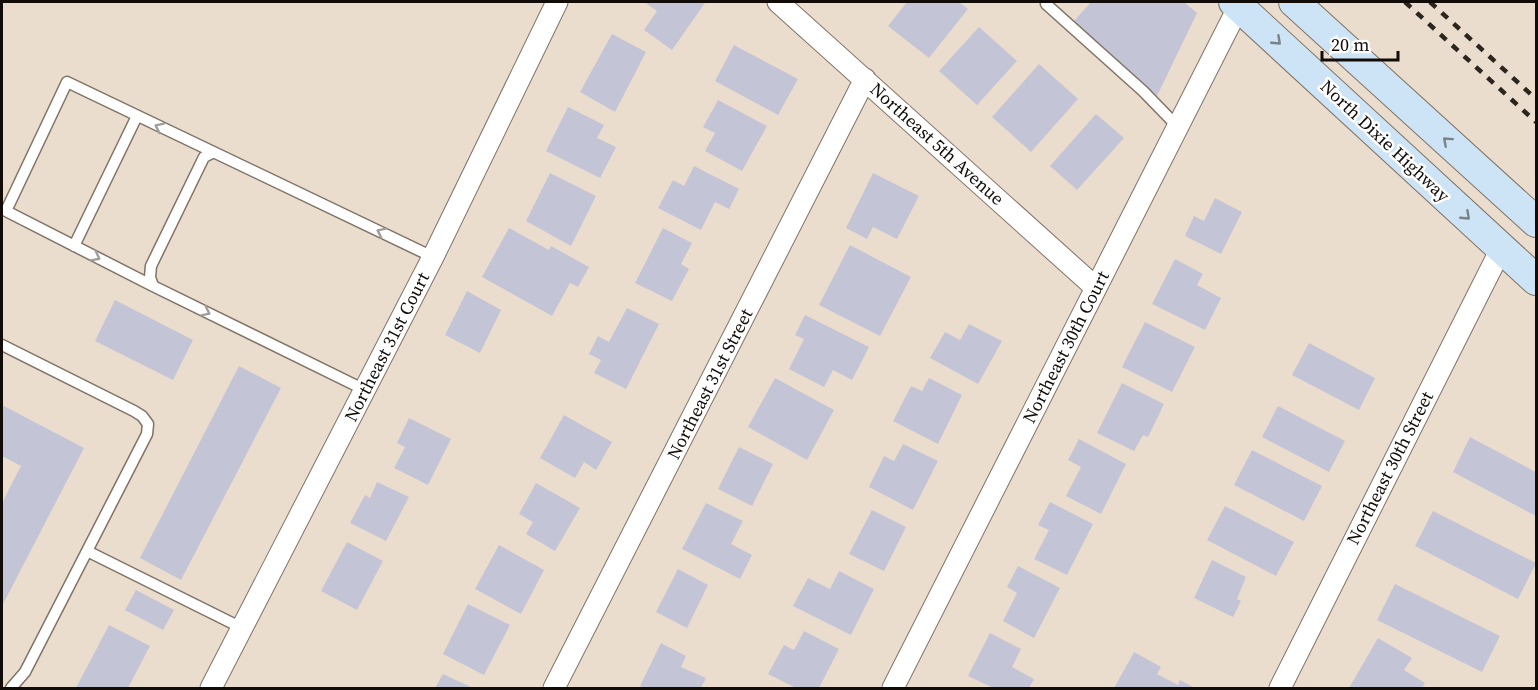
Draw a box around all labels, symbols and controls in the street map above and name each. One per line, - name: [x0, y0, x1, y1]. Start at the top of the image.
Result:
- scale bar: [1322, 24, 1398, 62]
- text: 20 m: [1331, 32, 1369, 57]
- one-way arrow: [1270, 34, 1280, 45]
- street label: North Dixie Highway: [1315, 74, 1456, 208]
- street label: Northeast 5th Avenue: [865, 77, 1010, 211]
- one-way arrow: [155, 123, 165, 134]
- one-way arrow: [1443, 137, 1453, 148]
- one-way arrow: [1460, 209, 1470, 220]
- one-way arrow: [376, 227, 387, 239]
- one-way arrow: [89, 250, 100, 261]
- street label: Northeast 30th Court: [1016, 266, 1115, 427]
- street label: Northeast 31st Court: [338, 268, 435, 426]
- one-way arrow: [199, 304, 210, 316]
- street label: Northeast 31st Street: [661, 304, 758, 463]
- street label: Northeast 30th Street: [1340, 387, 1439, 549]

